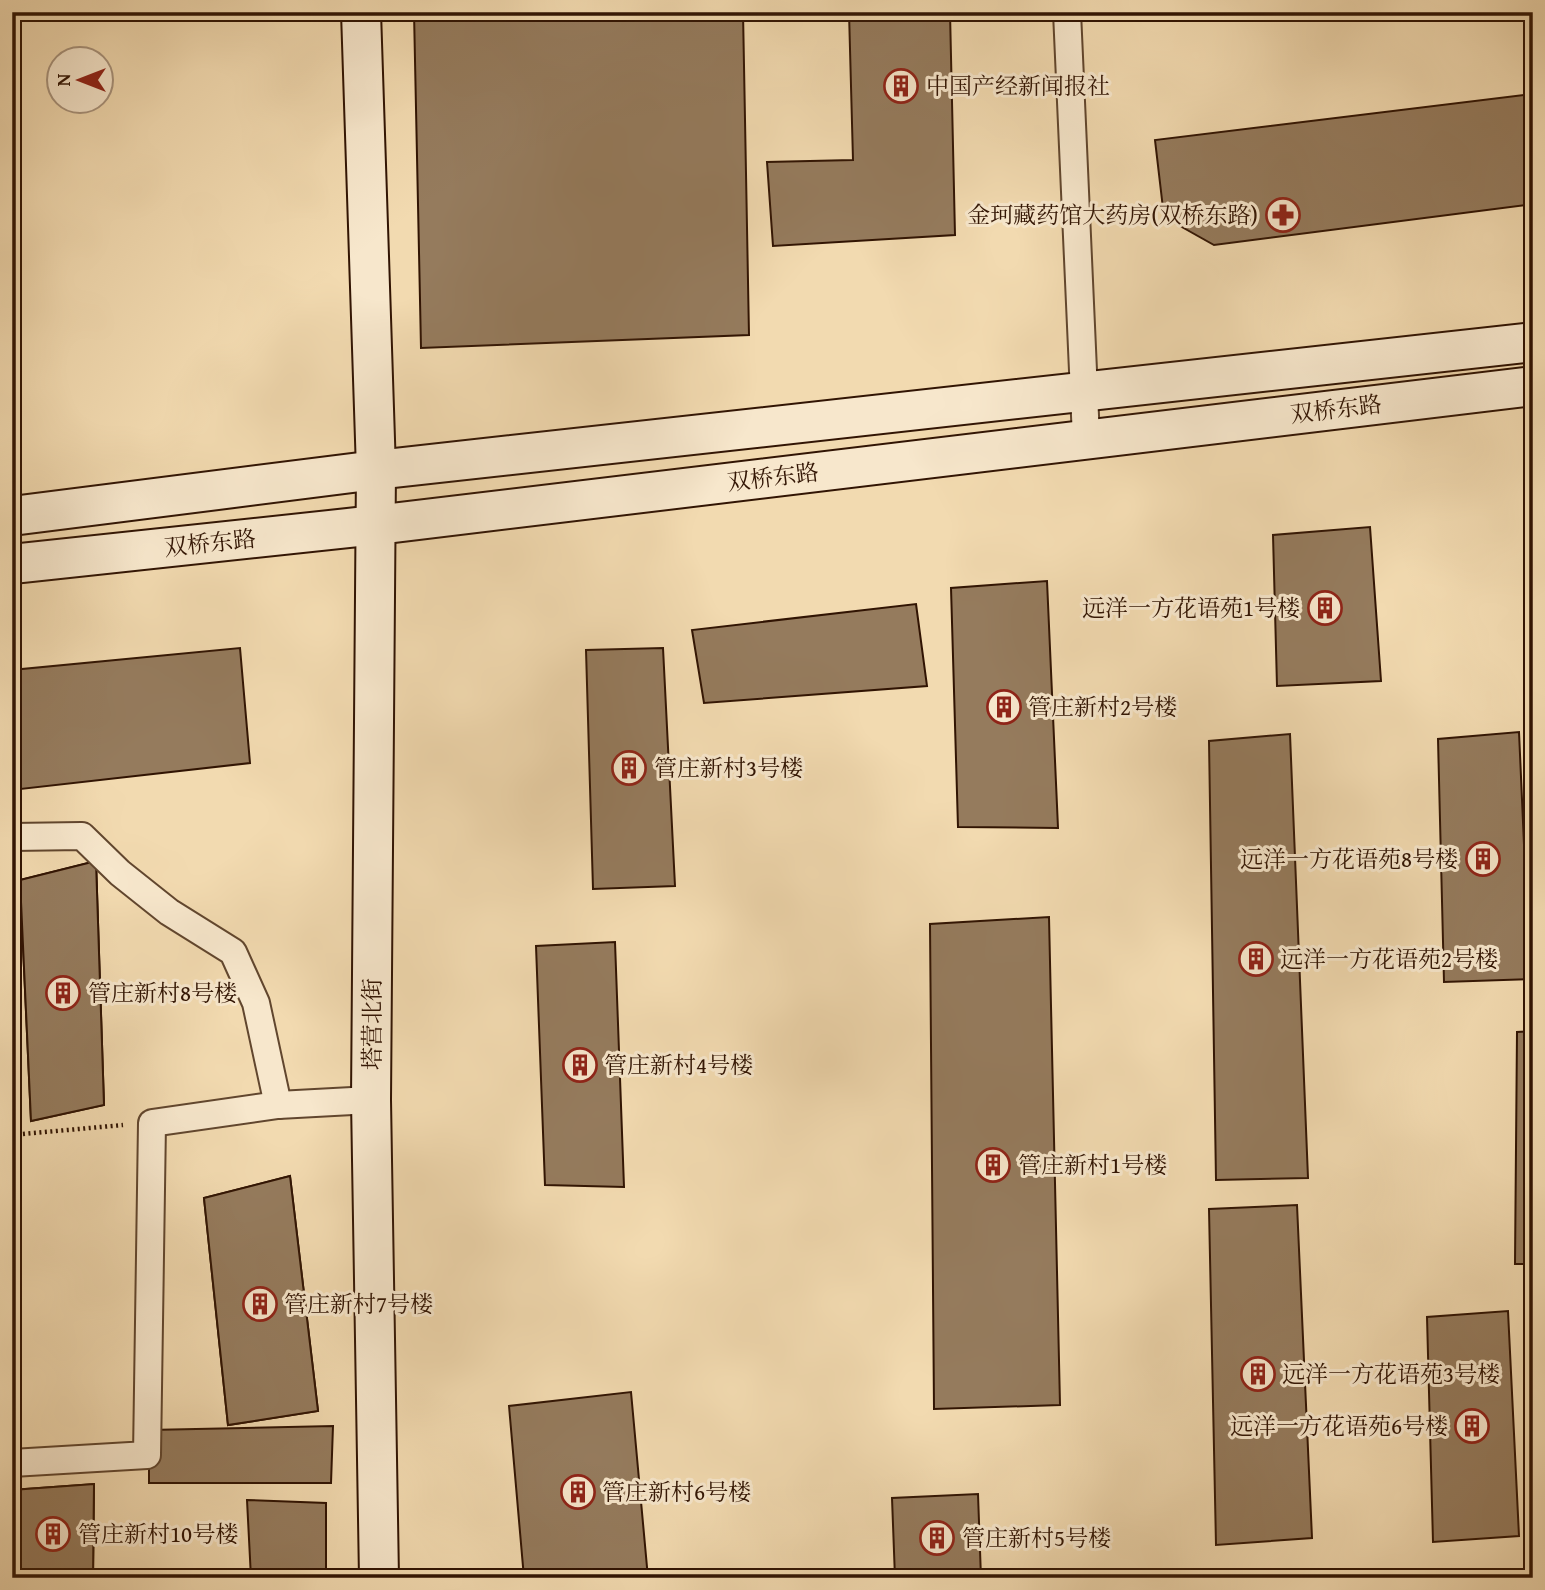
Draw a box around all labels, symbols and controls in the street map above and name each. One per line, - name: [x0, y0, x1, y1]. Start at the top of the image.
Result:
- north arrow: [46, 46, 116, 116]
- building icon: 中国产经新闻报社: [882, 67, 920, 105]
- place label: 中国产经新闻报社: [926, 69, 1110, 102]
- text: N: [49, 73, 77, 86]
- pharmacy icon: 金珂藏药馆大药房(双桥东路): [1264, 196, 1302, 234]
- place label: 金珂藏药馆大药房(双桥东路): [967, 198, 1258, 231]
- street label: 双桥东路: [1288, 387, 1384, 430]
- street label: 双桥东路: [725, 455, 821, 498]
- street label: 双桥东路: [162, 521, 257, 564]
- building icon: 远洋一方花语苑1号楼: [1306, 589, 1344, 627]
- place label: 远洋一方花语苑1号楼: [1082, 591, 1300, 624]
- building icon: 管庄新村2号楼: [985, 688, 1023, 726]
- place label: 管庄新村2号楼: [1028, 690, 1177, 723]
- building icon: 管庄新村3号楼: [610, 749, 648, 787]
- place label: 管庄新村3号楼: [654, 751, 803, 784]
- building icon: 远洋一方花语苑8号楼: [1464, 840, 1502, 878]
- place label: 远洋一方花语苑8号楼: [1240, 842, 1458, 875]
- building icon: 远洋一方花语苑2号楼: [1237, 940, 1275, 978]
- place label: 远洋一方花语苑2号楼: [1280, 942, 1498, 975]
- building icon: 管庄新村8号楼: [44, 974, 82, 1012]
- place label: 管庄新村8号楼: [88, 976, 237, 1009]
- street label: 塔营北街: [355, 978, 388, 1070]
- building icon: 管庄新村4号楼: [561, 1046, 599, 1084]
- place label: 管庄新村4号楼: [604, 1048, 753, 1081]
- building icon: 管庄新村1号楼: [974, 1146, 1012, 1184]
- place label: 管庄新村1号楼: [1018, 1148, 1167, 1181]
- building icon: 管庄新村7号楼: [241, 1285, 279, 1323]
- place label: 管庄新村7号楼: [284, 1287, 433, 1320]
- building icon: 远洋一方花语苑3号楼: [1239, 1355, 1277, 1393]
- place label: 远洋一方花语苑3号楼: [1282, 1357, 1500, 1390]
- building icon: 远洋一方花语苑6号楼: [1453, 1407, 1491, 1445]
- place label: 远洋一方花语苑6号楼: [1230, 1409, 1448, 1442]
- building icon: 管庄新村6号楼: [559, 1473, 597, 1511]
- place label: 管庄新村6号楼: [602, 1475, 751, 1508]
- building icon: 管庄新村10号楼: [34, 1515, 72, 1553]
- place label: 管庄新村10号楼: [78, 1517, 238, 1550]
- building icon: 管庄新村5号楼: [918, 1519, 956, 1557]
- place label: 管庄新村5号楼: [962, 1521, 1111, 1554]

